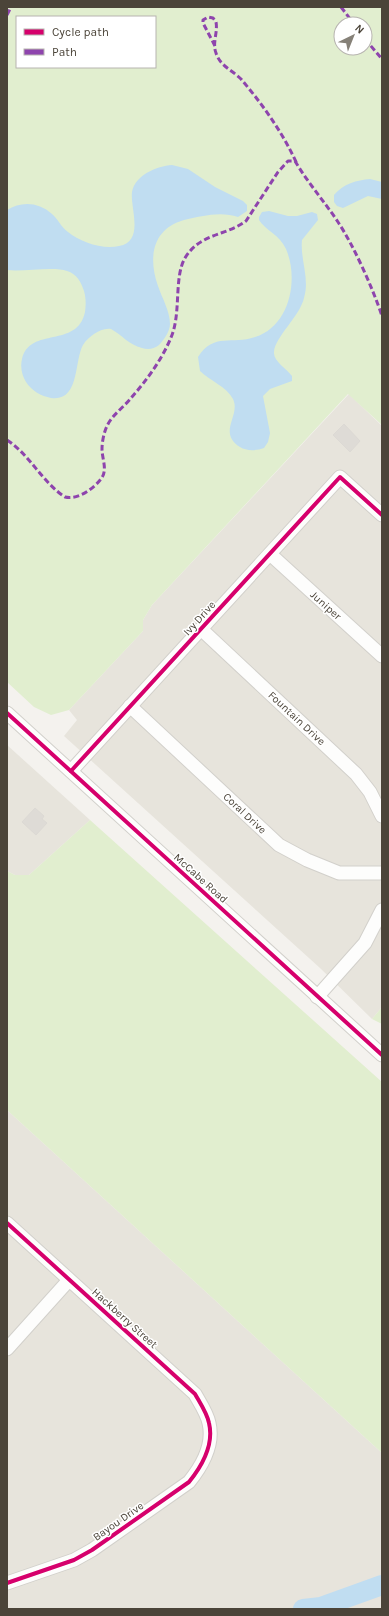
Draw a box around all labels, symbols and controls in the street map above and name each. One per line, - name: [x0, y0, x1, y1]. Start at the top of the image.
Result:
- legend: [16, 16, 156, 68]
- north arrow: [333, 16, 373, 56]
- text: N: [352, 22, 367, 36]
- text: Cycle path: [52, 25, 109, 39]
- text: Path: [52, 45, 77, 59]
- street label: Juniper: [308, 588, 344, 623]
- street label: Ivy Drive: [180, 598, 218, 638]
- street label: Fountain Drive: [265, 689, 328, 748]
- street label: Coral Drive: [220, 790, 269, 837]
- street label: McCabe Road: [171, 851, 230, 906]
- street label: Hackberry Street: [89, 1286, 160, 1351]
- street label: Bayou Drive: [90, 1499, 146, 1544]

